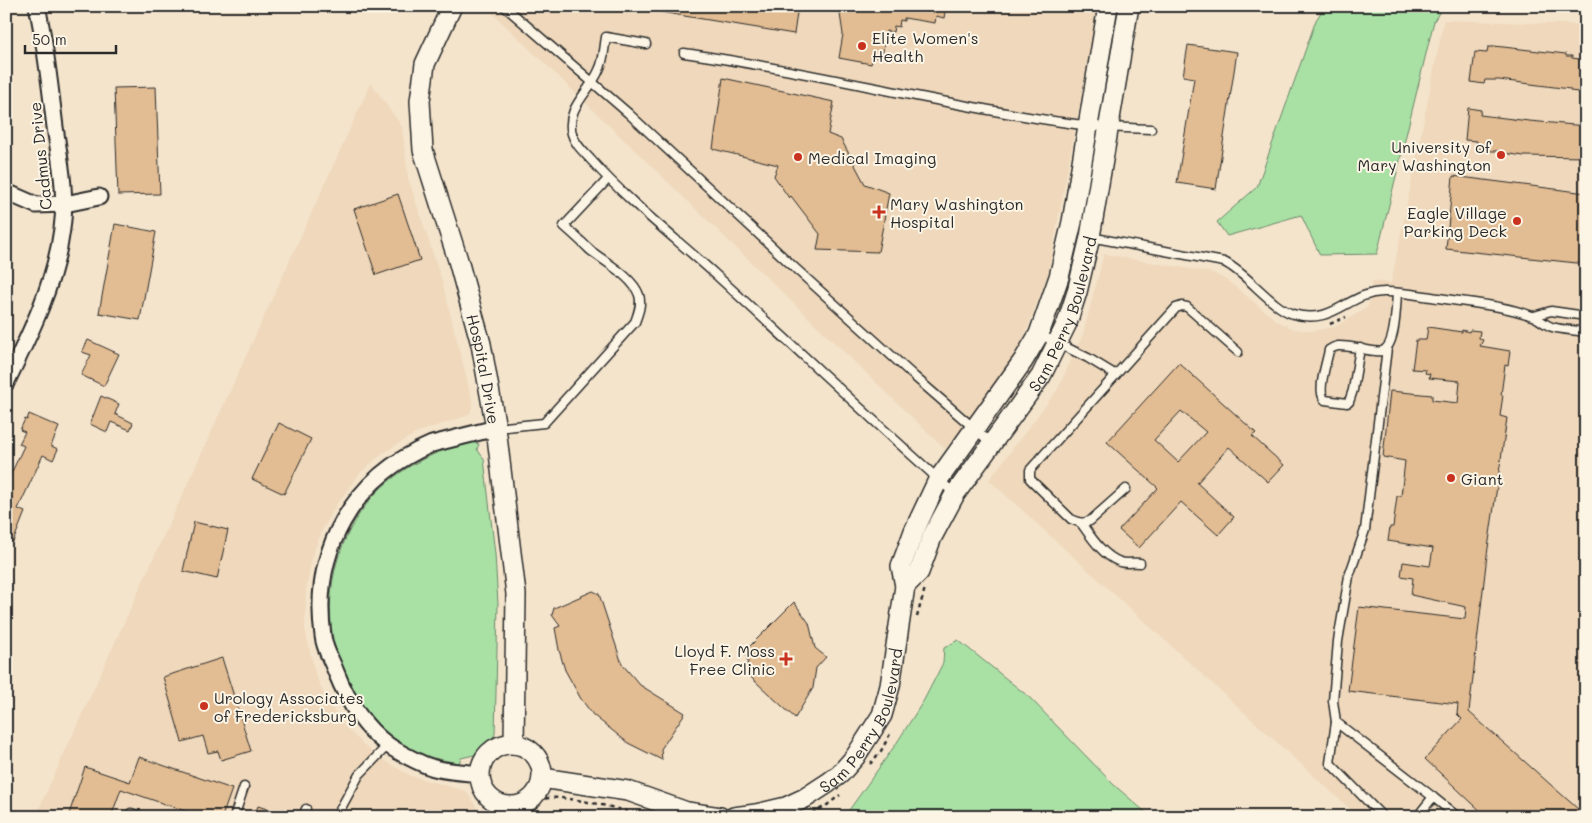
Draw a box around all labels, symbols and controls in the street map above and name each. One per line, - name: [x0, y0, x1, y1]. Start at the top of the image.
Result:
- scale bar: [25, 22, 116, 54]
- place label: Elite Women's Health: [872, 27, 979, 66]
- text: 50 m: [32, 29, 67, 49]
- marker: Elite Women's Health: [856, 40, 868, 52]
- street label: Cadmus Drive: [24, 101, 56, 211]
- place label: University of Mary Washington: [1358, 136, 1492, 175]
- place label: Medical Imaging: [808, 147, 936, 168]
- marker: University of Mary Washington: [1495, 149, 1507, 161]
- marker: Medical Imaging: [792, 151, 804, 163]
- place label: Mary Washington Hospital: [890, 193, 1023, 232]
- place label: Eagle Village Parking Deck: [1404, 202, 1507, 241]
- marker: Mary Washington Hospital: [872, 205, 886, 219]
- marker: Eagle Village Parking Deck: [1511, 215, 1523, 227]
- street label: Sam Perry Boulevard: [1023, 234, 1100, 395]
- street label: Hospital Drive: [463, 311, 506, 426]
- place label: Giant: [1461, 468, 1504, 489]
- marker: Giant: [1445, 472, 1457, 484]
- place label: Lloyd F. Moss Free Clinic: [674, 640, 775, 679]
- street label: Sam Perry Boulevard: [815, 647, 906, 797]
- marker: Lloyd F. Moss Free Clinic: [779, 652, 793, 666]
- place label: Urology Associates of Fredericksburg: [214, 687, 364, 726]
- marker: Urology Associates of Fredericksburg: [198, 700, 210, 712]

